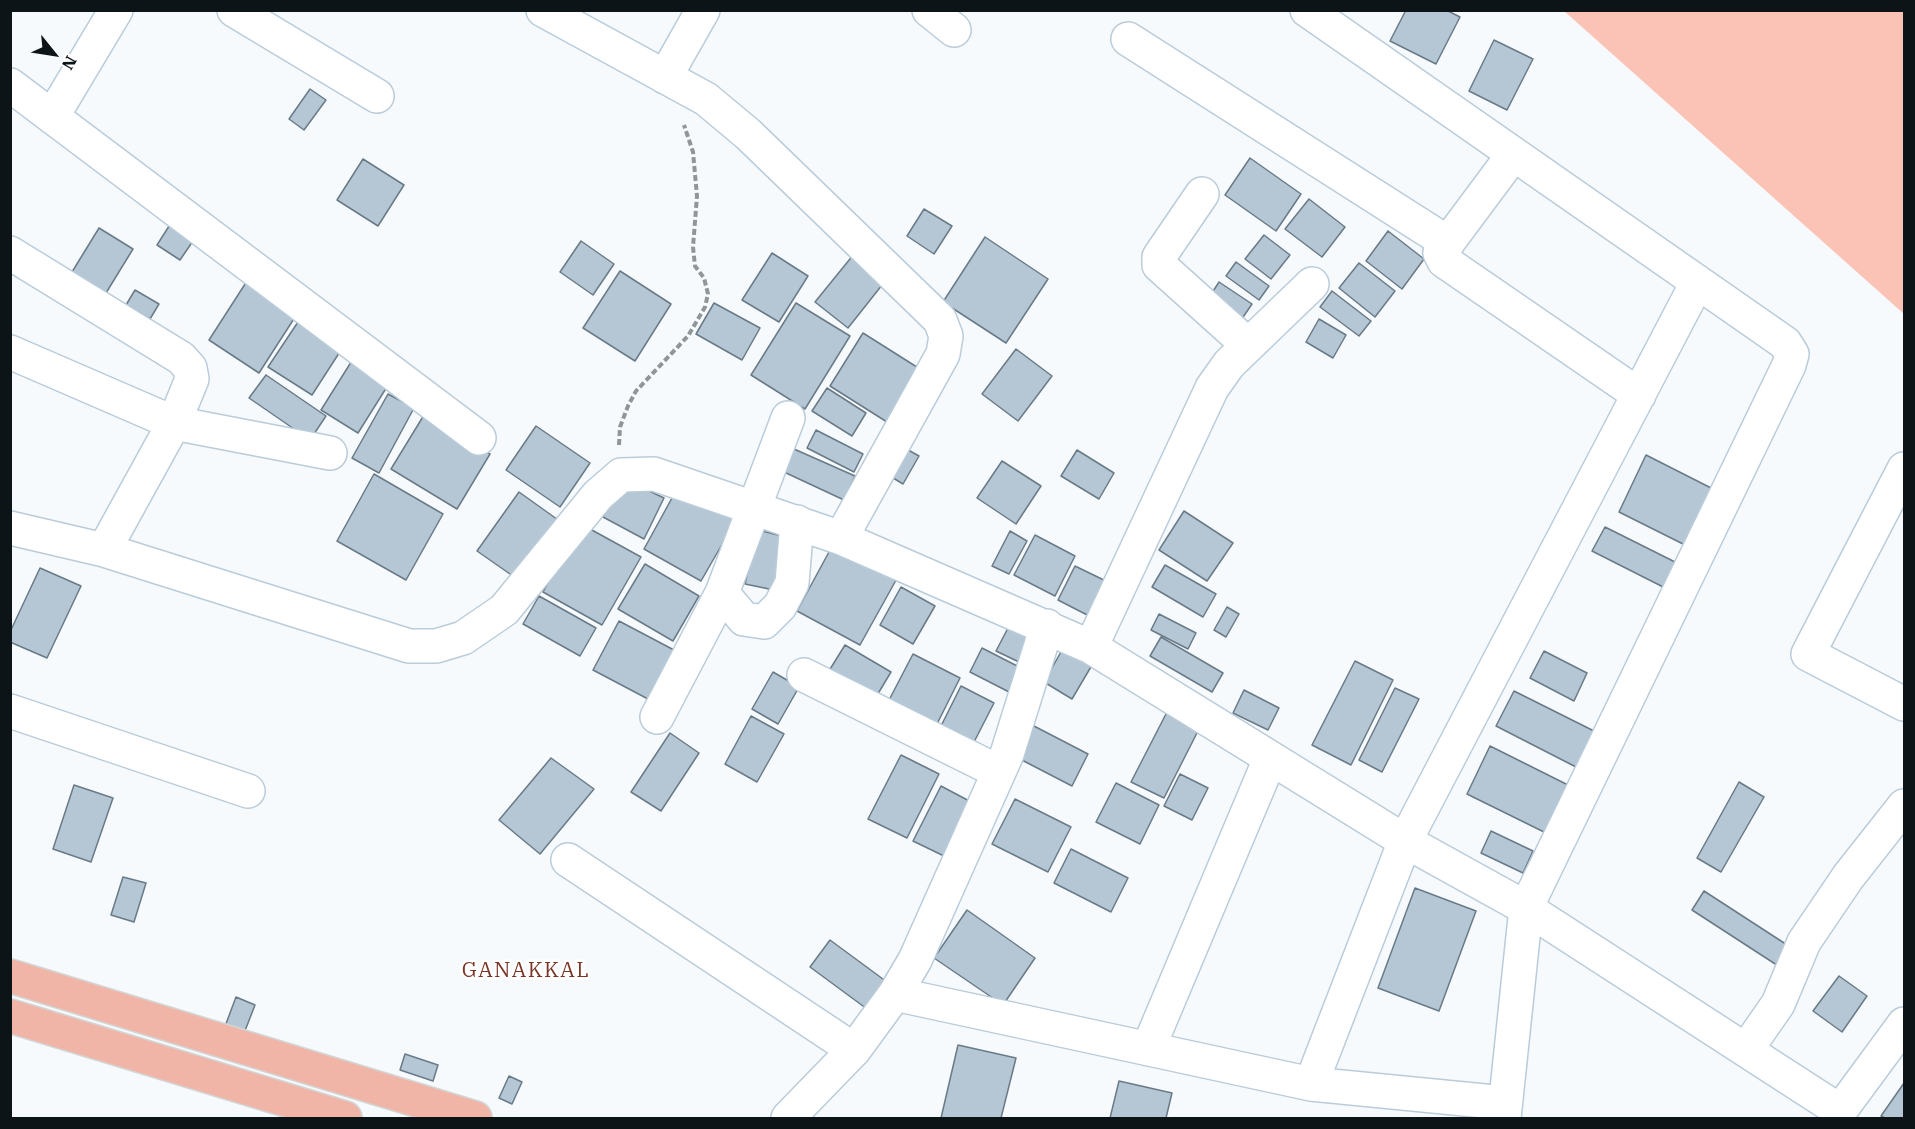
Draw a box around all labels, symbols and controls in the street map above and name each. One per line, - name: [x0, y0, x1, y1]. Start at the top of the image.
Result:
- north arrow: [24, 24, 84, 84]
- text: N: [58, 53, 81, 73]
- district label: GANAKKAL: [462, 958, 590, 984]

